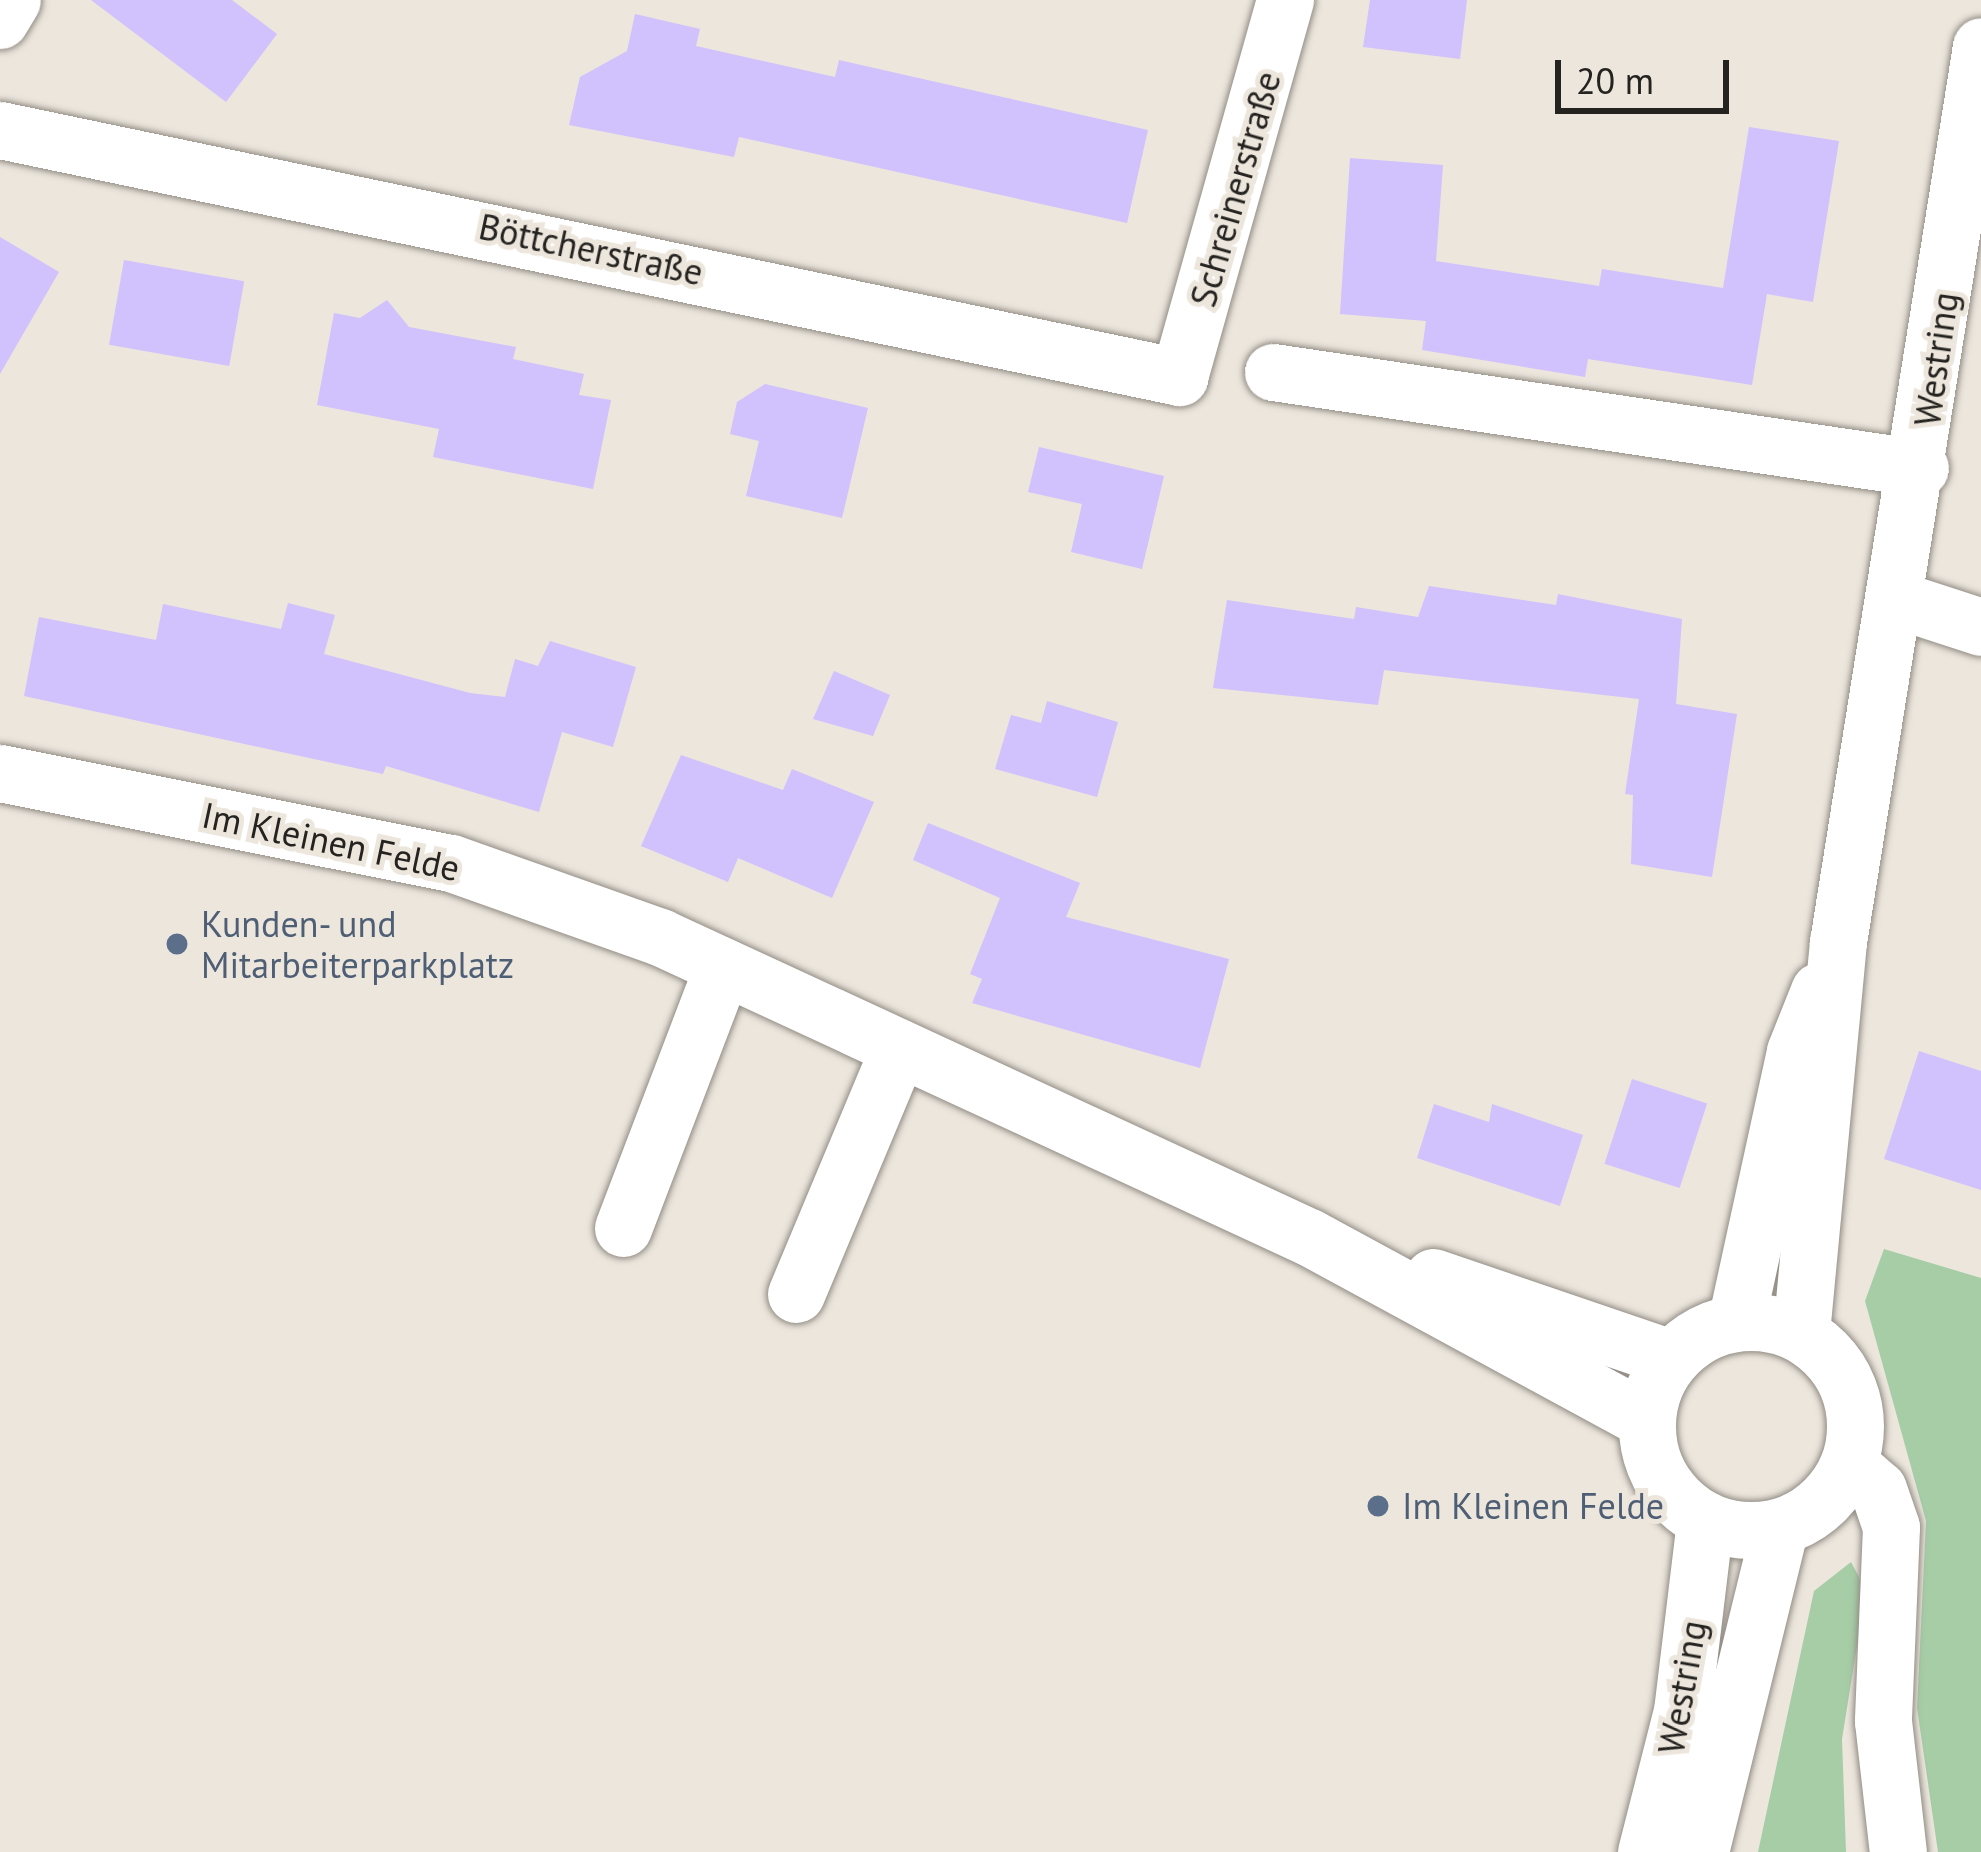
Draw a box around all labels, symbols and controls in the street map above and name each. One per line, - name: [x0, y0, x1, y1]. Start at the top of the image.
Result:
- scale bar: [1561, 36, 1735, 110]
- text: 20 m: [1576, 57, 1654, 104]
- street label: Schreinerstraße: [1181, 66, 1289, 312]
- street label: Böttcherstraße: [475, 204, 707, 294]
- street label: Westring: [1905, 289, 1967, 429]
- street label: Im Kleinen Felde: [198, 793, 464, 889]
- place label: Kunden- und Mitarbeiterparkplatz: [201, 901, 514, 986]
- marker: Kunden- und Mitarbeiterparkplatz: [164, 931, 190, 957]
- place label: Im Kleinen Felde: [1402, 1484, 1664, 1528]
- marker: Im Kleinen Felde: [1365, 1493, 1391, 1519]
- street label: Westring: [1649, 1617, 1715, 1757]

